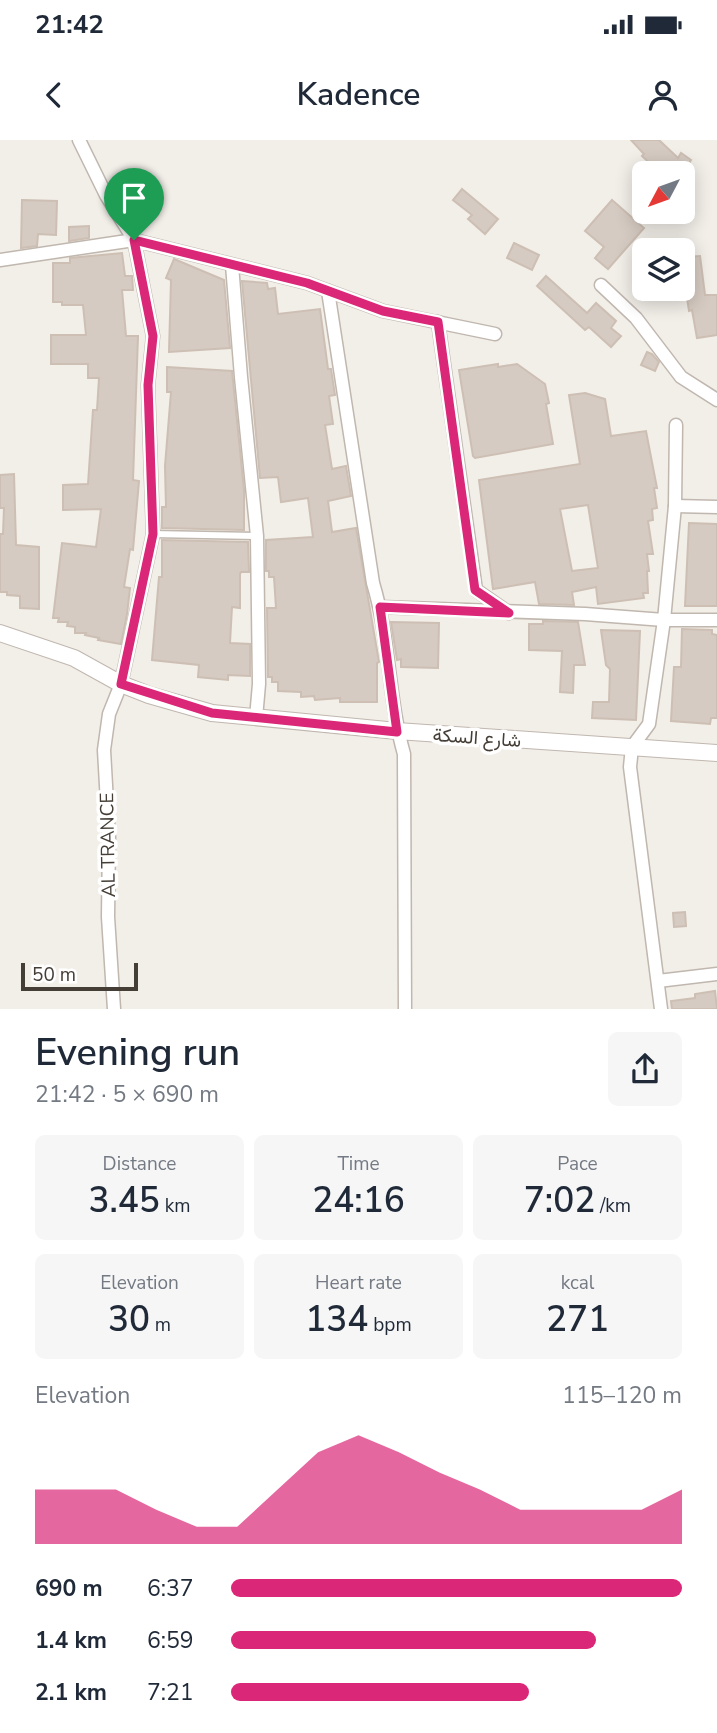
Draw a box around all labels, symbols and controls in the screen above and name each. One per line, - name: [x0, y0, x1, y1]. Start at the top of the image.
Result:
- text: 21:42: [35, 7, 104, 42]
- text: Kadence: [296, 73, 421, 116]
- icon: back: [35, 76, 73, 114]
- icon: person: [644, 76, 682, 114]
- north arrow: [632, 161, 695, 224]
- map controls: [632, 161, 695, 301]
- pin: [104, 168, 164, 240]
- icon: arrive: [115, 179, 153, 217]
- button: layers: [632, 238, 695, 301]
- street label: شارع السكة: [432, 722, 522, 754]
- street label: AL TRANCE: [94, 792, 122, 898]
- scale bar: [21, 960, 138, 991]
- text: 50 m: [32, 962, 76, 988]
- text: Evening run: [35, 1027, 240, 1078]
- button: share: [608, 1032, 682, 1106]
- text: 21:42 · 5 × 690 m: [35, 1079, 219, 1110]
- text: Distance: [103, 1151, 176, 1177]
- text: Time: [337, 1151, 380, 1177]
- text: Pace: [557, 1151, 598, 1177]
- text: 3.45: [89, 1177, 160, 1224]
- text: 24:16: [312, 1177, 405, 1224]
- text: 7:02: [524, 1177, 595, 1224]
- text: km: [160, 1193, 190, 1219]
- text: /km: [595, 1193, 631, 1219]
- text: Elevation: [100, 1270, 179, 1296]
- text: Heart rate: [315, 1270, 402, 1296]
- text: kcal: [561, 1270, 594, 1296]
- text: 30: [108, 1296, 150, 1343]
- text: 134: [305, 1296, 368, 1343]
- text: 271: [546, 1296, 609, 1343]
- text: m: [150, 1312, 171, 1338]
- text: bpm: [368, 1312, 412, 1338]
- text: Elevation: [35, 1380, 130, 1411]
- text: 115–120 m: [562, 1380, 682, 1411]
- text: 690 m: [35, 1573, 103, 1604]
- text: 6:37: [147, 1573, 194, 1604]
- text: 1.4 km: [35, 1625, 107, 1656]
- text: 6:59: [147, 1625, 194, 1656]
- text: 2.1 km: [35, 1677, 107, 1708]
- text: 7:21: [147, 1677, 194, 1708]

